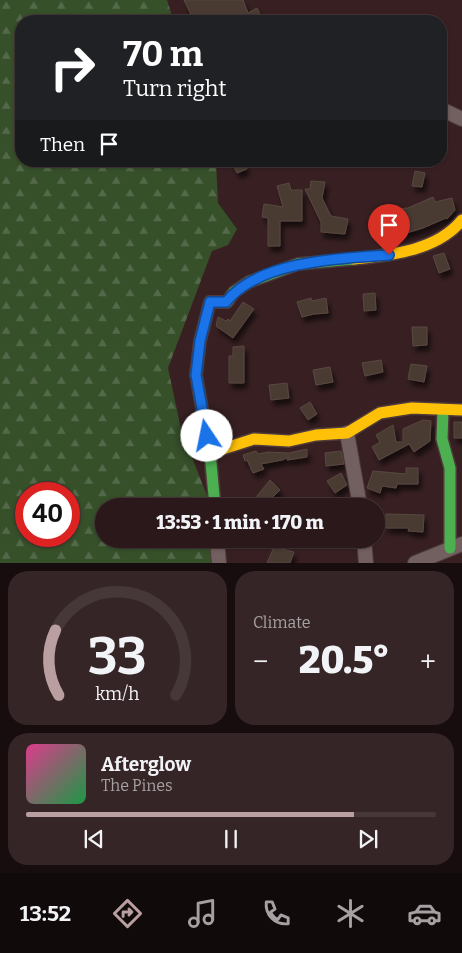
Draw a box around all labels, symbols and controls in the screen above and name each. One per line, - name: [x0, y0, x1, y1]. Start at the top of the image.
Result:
- text: 70 m: [123, 33, 203, 75]
- icon: right: [40, 35, 105, 100]
- text: Turn right: [123, 75, 226, 102]
- icon: arrive: [95, 130, 123, 158]
- text: Then: [40, 133, 85, 156]
- pin: [368, 204, 410, 255]
- icon: arrive: [375, 211, 403, 239]
- position arrow: [180, 409, 232, 461]
- speed limit sign: 40: [15, 482, 80, 547]
- text: 13:53 · 1 min · 170 m: [156, 511, 324, 534]
- text: Climate: [253, 613, 311, 632]
- text: 33: [88, 625, 147, 688]
- text: 20.5°: [299, 637, 390, 683]
- text: −: [253, 645, 268, 678]
- text: +: [420, 645, 436, 678]
- text: km/h: [95, 683, 140, 705]
- text: Afterglow: [101, 753, 191, 776]
- text: The Pines: [101, 776, 173, 795]
- icon: previous: [80, 825, 108, 853]
- icon: pause: [217, 825, 245, 853]
- icon: next: [354, 825, 382, 853]
- icon: directions: [110, 896, 145, 931]
- icon: music: [185, 896, 220, 931]
- icon: phone: [259, 896, 294, 931]
- icon: climate: [333, 896, 368, 931]
- icon: car: [407, 896, 442, 931]
- text: 13:52: [20, 900, 71, 927]

